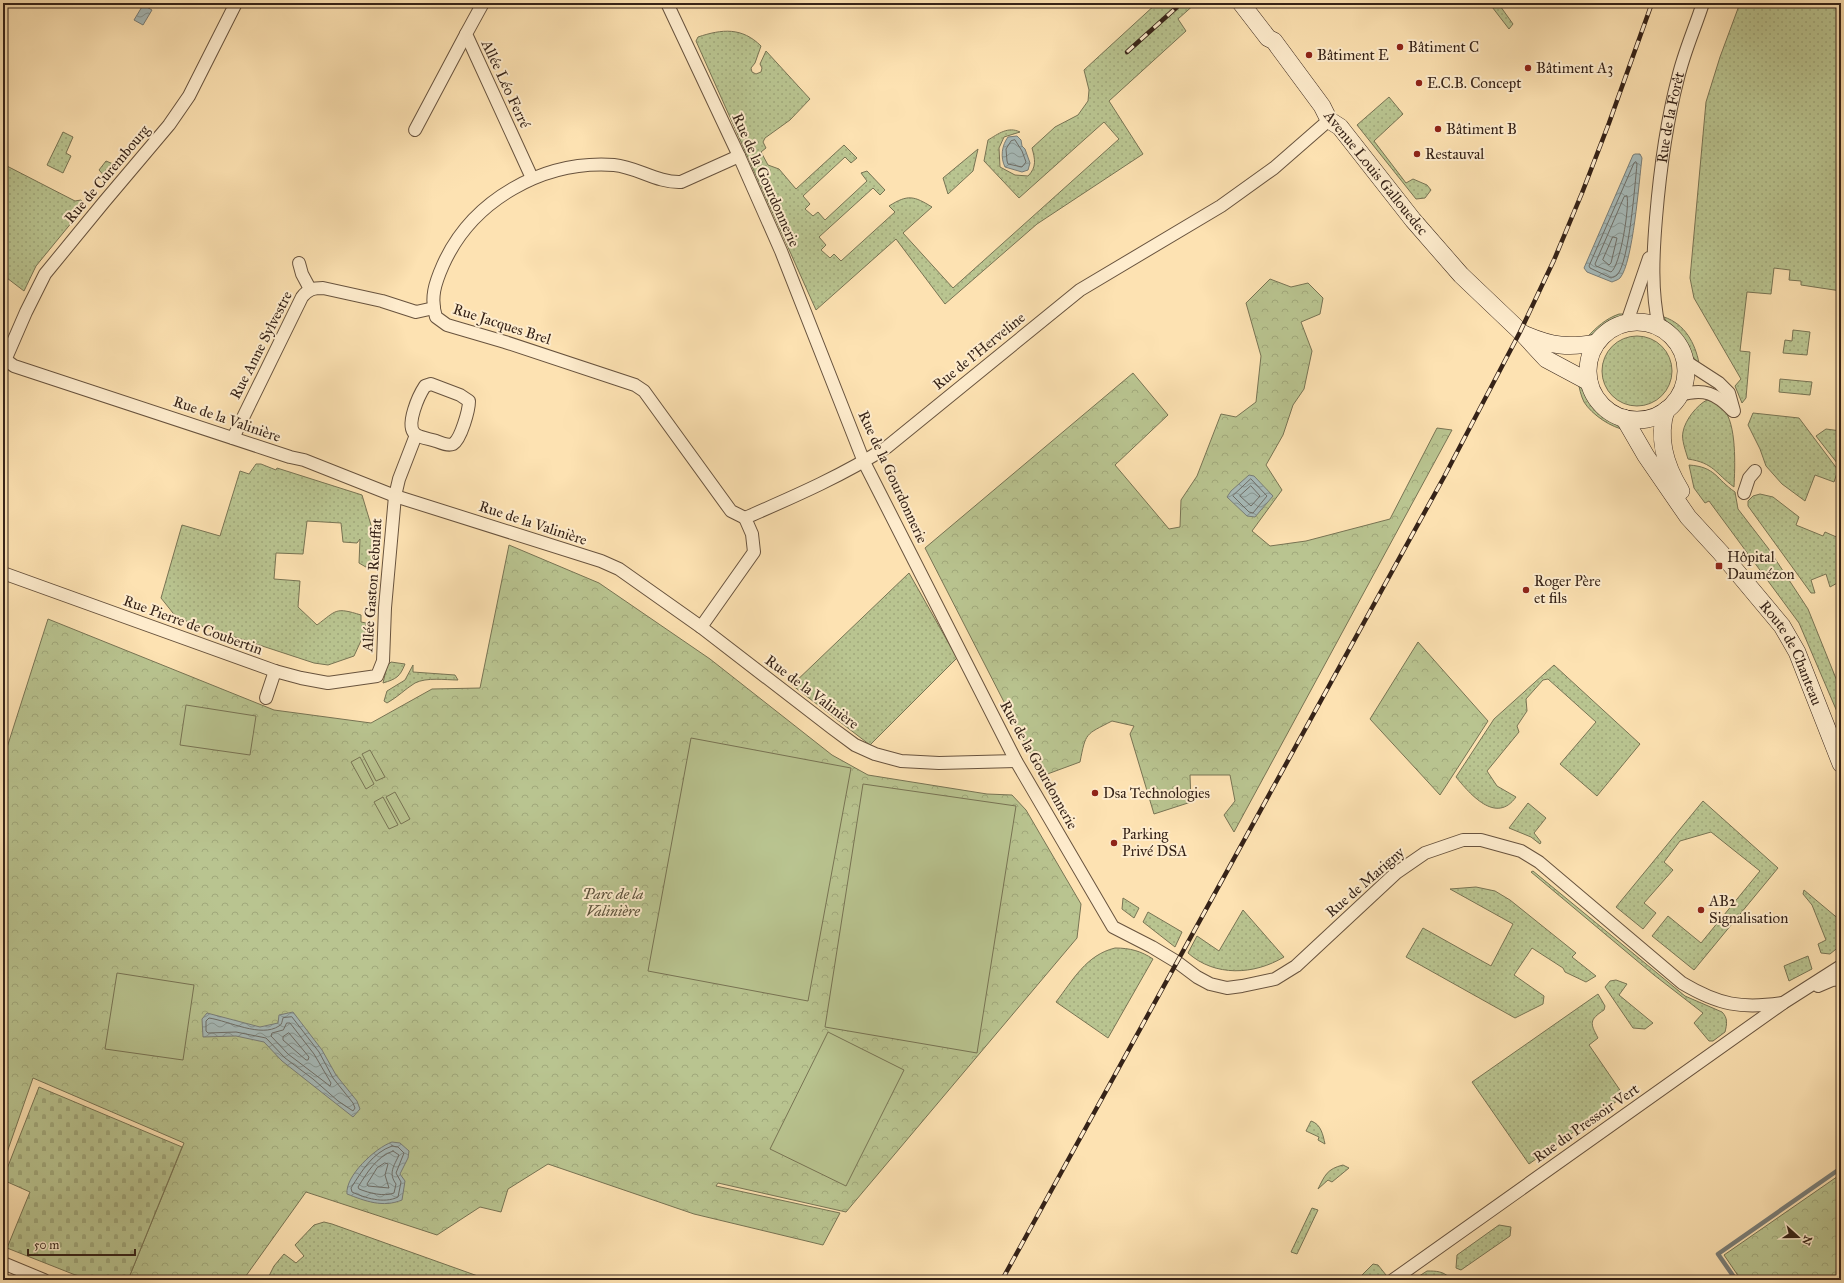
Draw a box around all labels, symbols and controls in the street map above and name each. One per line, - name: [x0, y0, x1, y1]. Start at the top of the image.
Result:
- street label: Allée Léo Ferré: [477, 36, 535, 132]
- place label: Bâtiment C: [1408, 38, 1479, 56]
- marker: Bâtiment C: [1395, 42, 1405, 52]
- place label: Bâtiment E: [1317, 46, 1389, 64]
- marker: Bâtiment E: [1304, 50, 1314, 60]
- place label: Bâtiment A3: [1536, 59, 1613, 77]
- marker: Bâtiment A3: [1523, 63, 1533, 73]
- street label: Rue de la Forêt: [1653, 69, 1688, 164]
- place label: E.C.B. Concept: [1427, 74, 1522, 92]
- marker: E.C.B. Concept: [1414, 78, 1424, 88]
- street label: Avenue Louis Gallouedec: [1320, 106, 1432, 239]
- street label: Rue de la Gourdonnerie: [728, 110, 804, 250]
- street label: Rue de Curembourg: [61, 120, 154, 227]
- place label: Bâtiment B: [1446, 120, 1517, 138]
- marker: Bâtiment B: [1433, 124, 1443, 134]
- place label: Restauval: [1425, 145, 1485, 163]
- marker: Restauval: [1412, 149, 1422, 159]
- street label: Rue Anne Sylvestre: [226, 288, 296, 402]
- street label: Rue Jacques Brel: [450, 300, 554, 350]
- street label: Rue de l'Herveline: [929, 308, 1029, 394]
- street label: Rue de la Valinière: [171, 392, 283, 446]
- street label: Rue de la Gourdonnerie: [854, 408, 932, 546]
- street label: Rue de la Valinière: [477, 497, 589, 549]
- street label: Allée Gaston Rebuffat: [358, 517, 386, 653]
- place label: Hôpital Daumézon: [1727, 548, 1795, 583]
- marker: Hôpital Daumézon: [1714, 561, 1724, 571]
- place label: Roger Père et fils: [1534, 572, 1601, 607]
- marker: Roger Père et fils: [1521, 585, 1531, 595]
- street label: Rue Pierre de Coubertin: [121, 591, 265, 659]
- street label: Route de Chanteau: [1756, 597, 1826, 708]
- street label: Rue de la Valinière: [762, 651, 862, 733]
- street label: Rue de la Gourdonnerie: [996, 698, 1082, 832]
- place label: Dsa Technologies: [1103, 784, 1210, 802]
- marker: Dsa Technologies: [1090, 788, 1100, 798]
- place label: Parking Privé DSA: [1122, 825, 1187, 860]
- marker: Parking Privé DSA: [1109, 838, 1119, 848]
- street label: Rue de Marigny: [1322, 842, 1409, 921]
- park label: Parc de la Valinière: [582, 885, 644, 920]
- place label: AB2 Signalisation: [1708, 892, 1788, 927]
- marker: AB2 Signalisation: [1696, 905, 1706, 915]
- street label: Rue du Pressoir Vert: [1530, 1079, 1643, 1166]
- north arrow: [1778, 1217, 1818, 1257]
- scale bar: [28, 1231, 135, 1257]
- text: N: [1799, 1234, 1815, 1248]
- text: 50 m: [34, 1238, 59, 1252]

